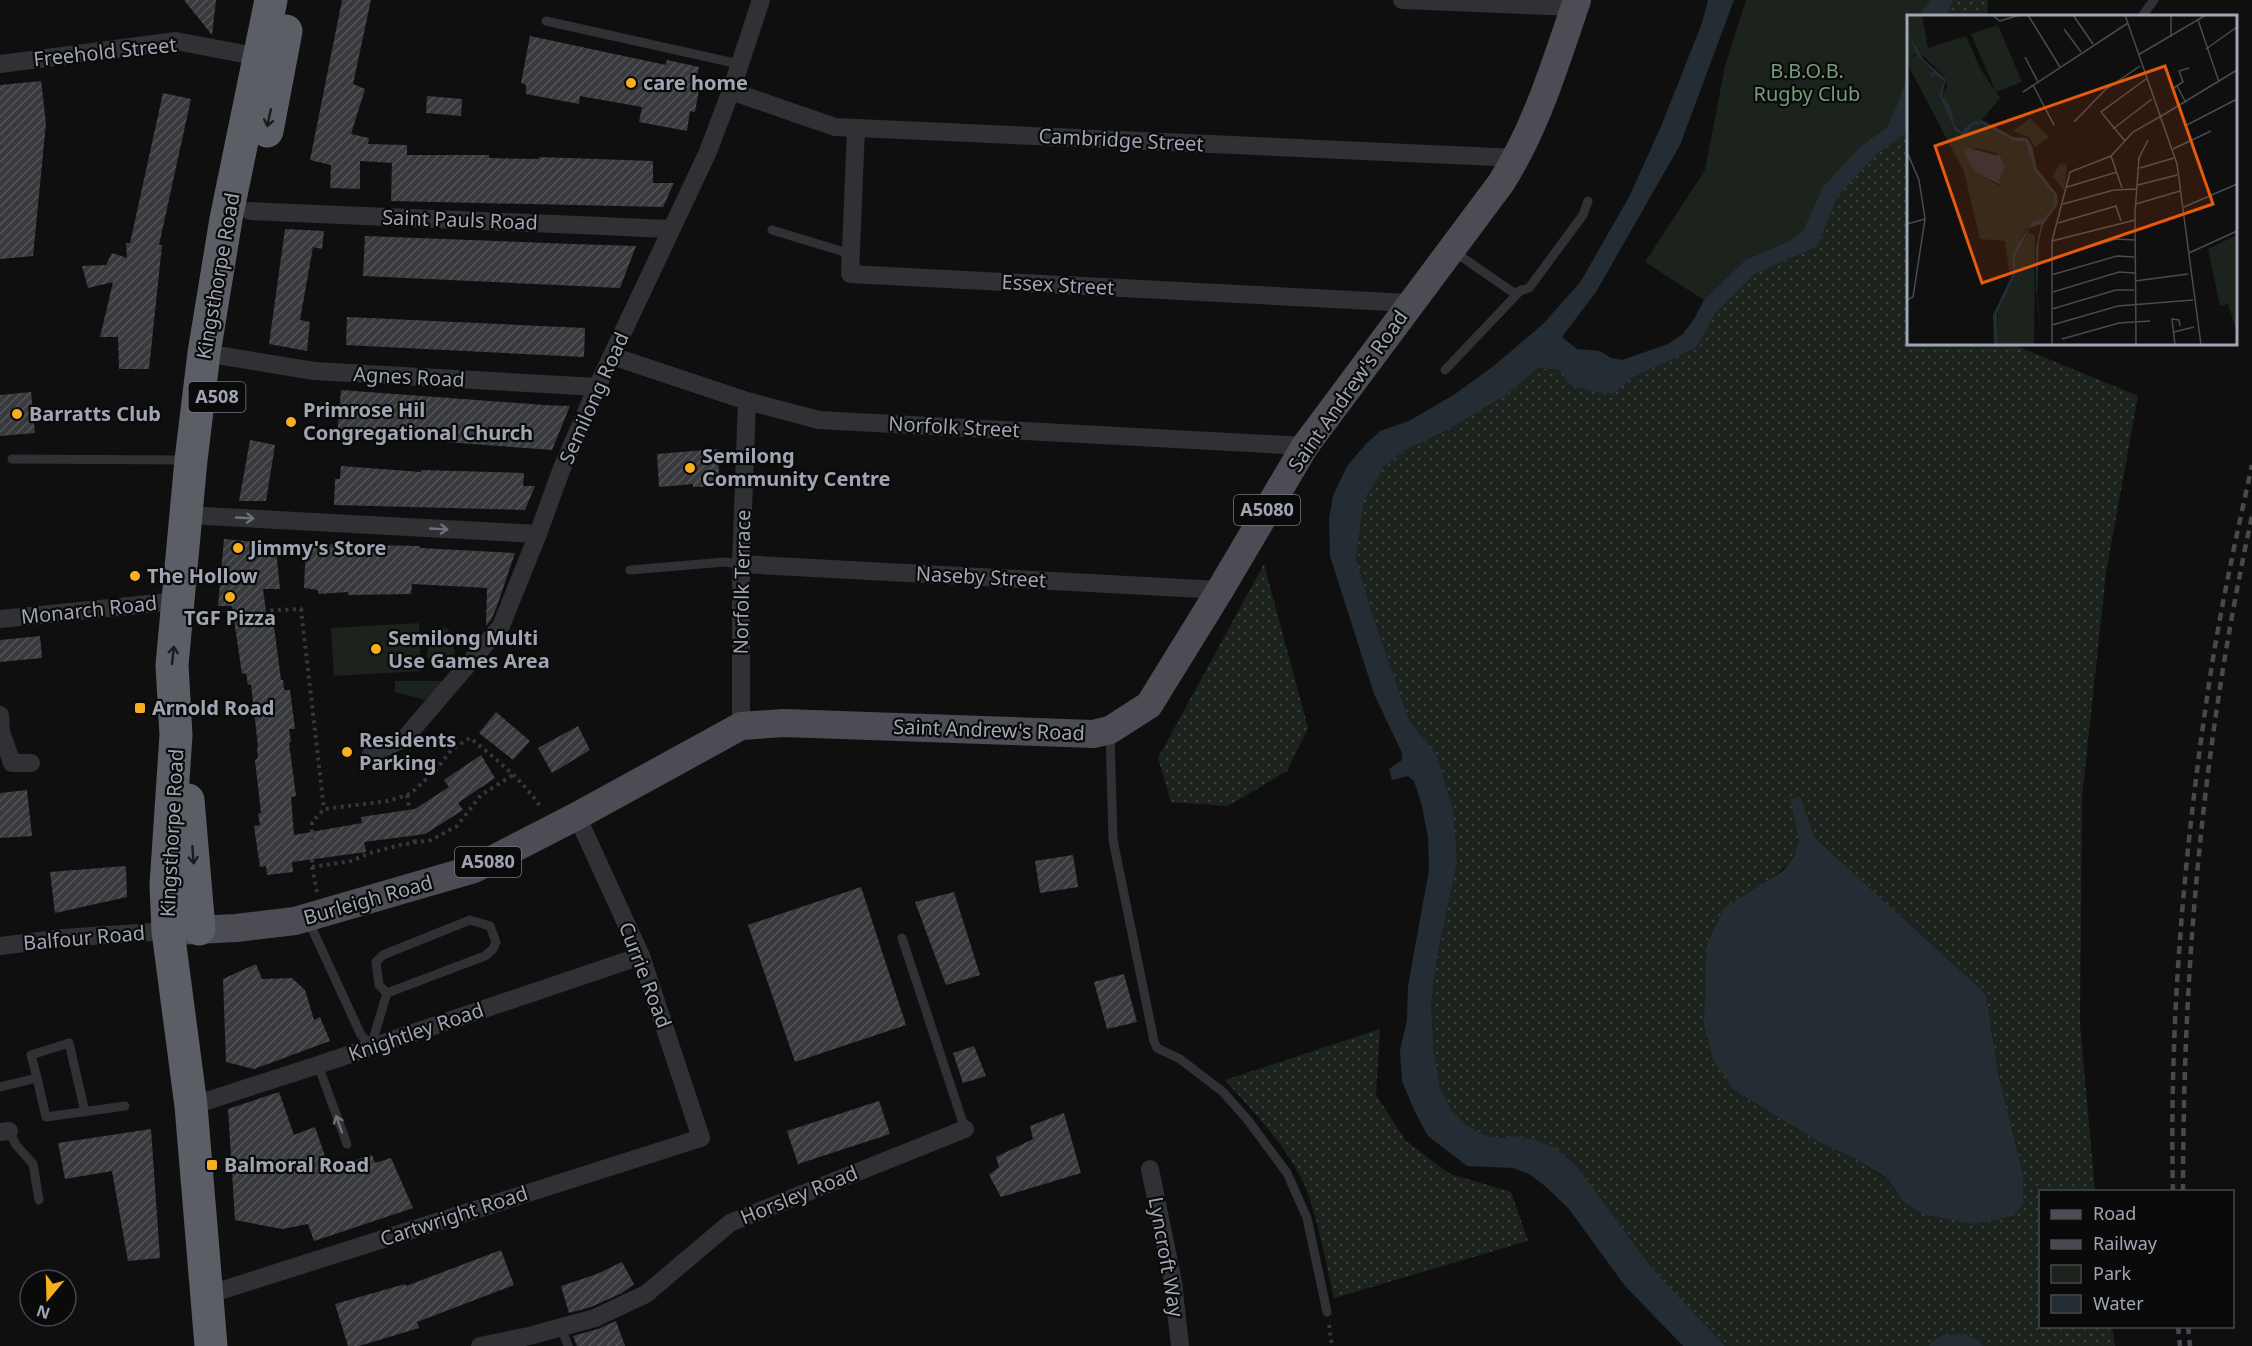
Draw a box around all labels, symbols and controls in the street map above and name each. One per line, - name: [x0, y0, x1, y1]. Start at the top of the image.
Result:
- inset map: [1907, 15, 2237, 345]
- street label: Freehold Street: [32, 31, 178, 72]
- park label: B.B.O.B. Rugby Club: [1754, 57, 1860, 107]
- place label: care home: [643, 69, 748, 96]
- marker: care home: [624, 76, 638, 90]
- one-way arrow: [263, 109, 275, 128]
- street label: Cambridge Street: [1038, 122, 1204, 157]
- street label: Kingsthorpe Road: [190, 191, 245, 361]
- street label: Saint Pauls Road: [382, 203, 538, 236]
- street label: Essex Street: [1001, 268, 1115, 301]
- street label: Saint Andrew's Road: [1282, 304, 1414, 477]
- street label: Semilong Road: [552, 328, 635, 468]
- street label: Agnes Road: [353, 360, 465, 393]
- road number: A508: [188, 382, 246, 412]
- place label: Primrose Hil Congregational Church: [303, 396, 533, 446]
- place label: Barratts Club: [29, 400, 161, 427]
- marker: Barratts Club: [10, 407, 24, 421]
- street label: Norfolk Street: [888, 410, 1020, 443]
- marker: Primrose Hil Congregational Church: [284, 415, 298, 429]
- place label: Semilong Community Centre: [702, 442, 891, 492]
- marker: Semilong Community Centre: [683, 461, 697, 475]
- road number: A5080: [1234, 495, 1300, 525]
- street label: Norfolk Terrace: [727, 509, 756, 655]
- one-way arrow: [234, 513, 254, 524]
- one-way arrow: [429, 523, 449, 534]
- place label: Jimmy's Store: [248, 534, 387, 561]
- marker: Jimmy's Store: [231, 541, 245, 555]
- street label: Naseby Street: [915, 560, 1047, 593]
- place label: The Hollow: [147, 562, 258, 589]
- marker: The Hollow: [128, 569, 142, 583]
- street label: Monarch Road: [19, 589, 158, 630]
- marker: TGF Pizza: [223, 590, 237, 604]
- place label: TGF Pizza: [184, 604, 276, 631]
- place label: Semilong Multi Use Games Area: [388, 624, 550, 674]
- marker: Semilong Multi Use Games Area: [369, 642, 383, 656]
- one-way arrow: [168, 646, 179, 666]
- place label: Arnold Road: [152, 694, 274, 721]
- marker: Arnold Road: [133, 701, 147, 715]
- street label: Saint Andrew's Road: [893, 713, 1085, 746]
- place label: Residents Parking: [359, 726, 456, 776]
- marker: Residents Parking: [340, 745, 354, 759]
- street label: Kingsthorpe Road: [154, 748, 189, 918]
- one-way arrow: [187, 844, 198, 864]
- road number: A5080: [455, 847, 521, 877]
- street label: Burleigh Road: [300, 868, 436, 931]
- street label: Currie Road: [613, 918, 678, 1032]
- street label: Balfour Road: [22, 919, 146, 956]
- street label: Knightley Road: [345, 996, 487, 1067]
- one-way arrow: [333, 1115, 344, 1134]
- place label: Balmoral Road: [224, 1151, 369, 1178]
- marker: Balmoral Road: [205, 1158, 219, 1172]
- street label: Horsley Road: [736, 1159, 861, 1230]
- street label: Cartwright Road: [377, 1179, 531, 1252]
- legend: [2039, 1190, 2234, 1328]
- street label: Lyncroft Way: [1143, 1195, 1190, 1320]
- text: Road: [2093, 1201, 2136, 1225]
- text: Railway: [2093, 1231, 2158, 1255]
- text: Park: [2093, 1261, 2131, 1285]
- north arrow: [18, 1268, 78, 1328]
- text: Water: [2093, 1291, 2144, 1315]
- text: N: [33, 1300, 53, 1325]

